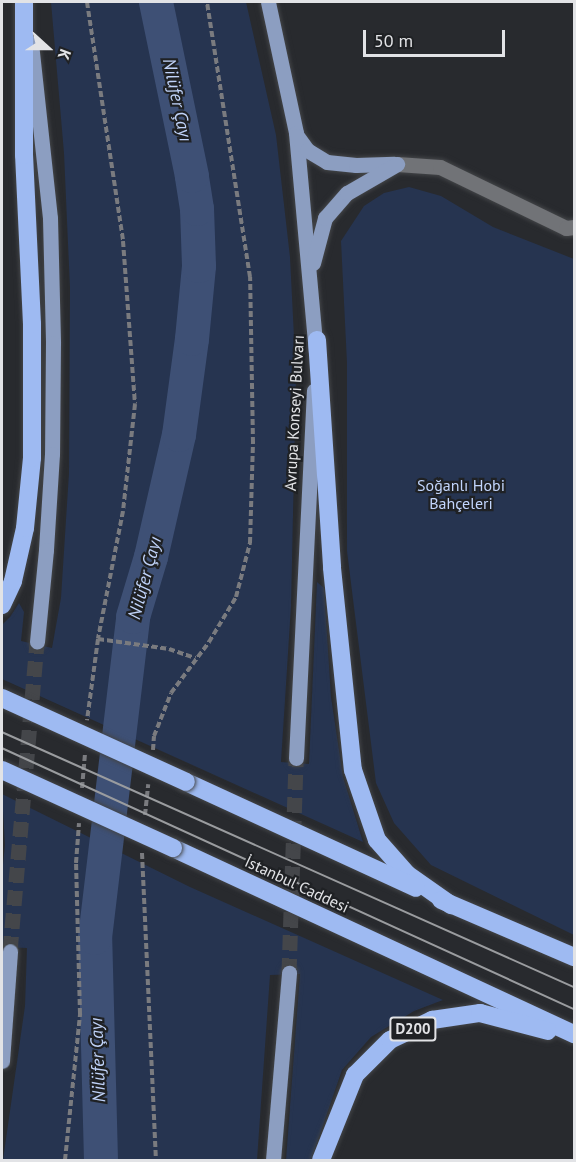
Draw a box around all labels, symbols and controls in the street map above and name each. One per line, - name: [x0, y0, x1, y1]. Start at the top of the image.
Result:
- north arrow: [18, 18, 78, 78]
- scale bar: [366, 18, 508, 56]
- text: 50 m: [374, 29, 413, 52]
- text: K: [54, 46, 76, 63]
- water label: Nilüfer Çayı: [158, 56, 196, 144]
- street label: Avrupa Konseyi Bulvarı: [280, 334, 308, 492]
- park label: Soğanlı Hobi Bahçeleri: [417, 475, 505, 513]
- water label: Nilüfer Çayı: [124, 534, 166, 622]
- street label: İstanbul Caddesi: [242, 851, 352, 917]
- water label: Nilüfer Çayı: [86, 1017, 110, 1103]
- road number: D200: [389, 1017, 437, 1041]

